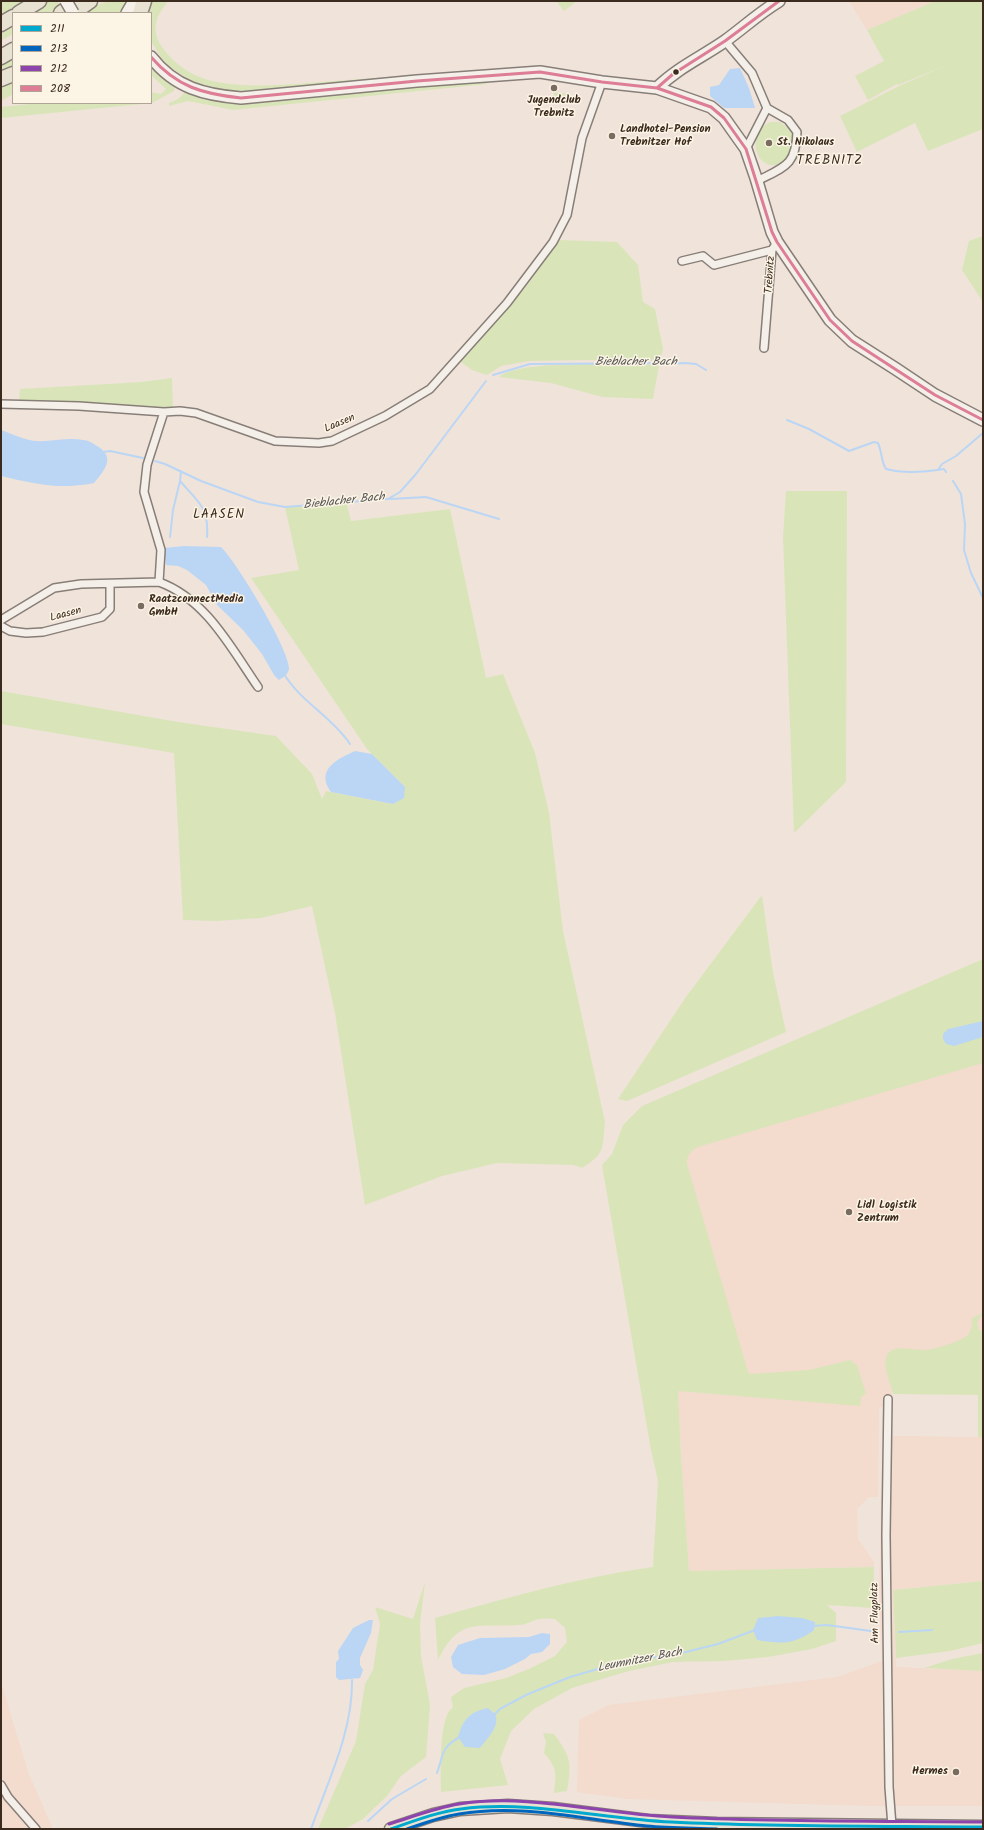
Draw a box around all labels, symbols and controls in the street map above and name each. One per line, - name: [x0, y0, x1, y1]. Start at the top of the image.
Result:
- legend: [12, 12, 152, 104]
- text: 211: [50, 19, 65, 38]
- text: 213: [50, 39, 68, 58]
- text: 212: [50, 59, 68, 78]
- unlabelled marker: [671, 67, 681, 77]
- text: 208: [50, 79, 70, 98]
- marker: Jugendclub Trebnitz: [549, 83, 559, 93]
- place label: Jugendclub Trebnitz: [527, 94, 581, 120]
- place label: Landhotel-Pension Trebnitzer Hof: [620, 123, 711, 149]
- marker: Landhotel-Pension Trebnitzer Hof: [607, 131, 617, 141]
- place label: St. Nikolaus: [777, 136, 834, 150]
- marker: St. Nikolaus: [764, 138, 774, 148]
- district label: TREBNITZ: [797, 154, 863, 170]
- street label: Trebnitz: [763, 256, 779, 294]
- water label: Bieblacher Bach: [595, 356, 677, 370]
- street label: Laasen: [323, 412, 357, 436]
- water label: Bieblacher Bach: [303, 491, 385, 513]
- district label: LAASEN: [193, 508, 245, 524]
- place label: RaatzconnectMedia GmbH: [149, 593, 243, 619]
- marker: RaatzconnectMedia GmbH: [136, 601, 146, 611]
- street label: Laasen: [49, 605, 83, 625]
- place label: Lidl Logistik Zentrum: [857, 1199, 917, 1225]
- marker: Lidl Logistik Zentrum: [844, 1207, 854, 1217]
- street label: Am Flugplatz: [869, 1582, 883, 1644]
- water label: Leumnitzer Bach: [597, 1646, 683, 1676]
- place label: Hermes: [912, 1765, 948, 1779]
- marker: Hermes: [951, 1767, 961, 1777]

